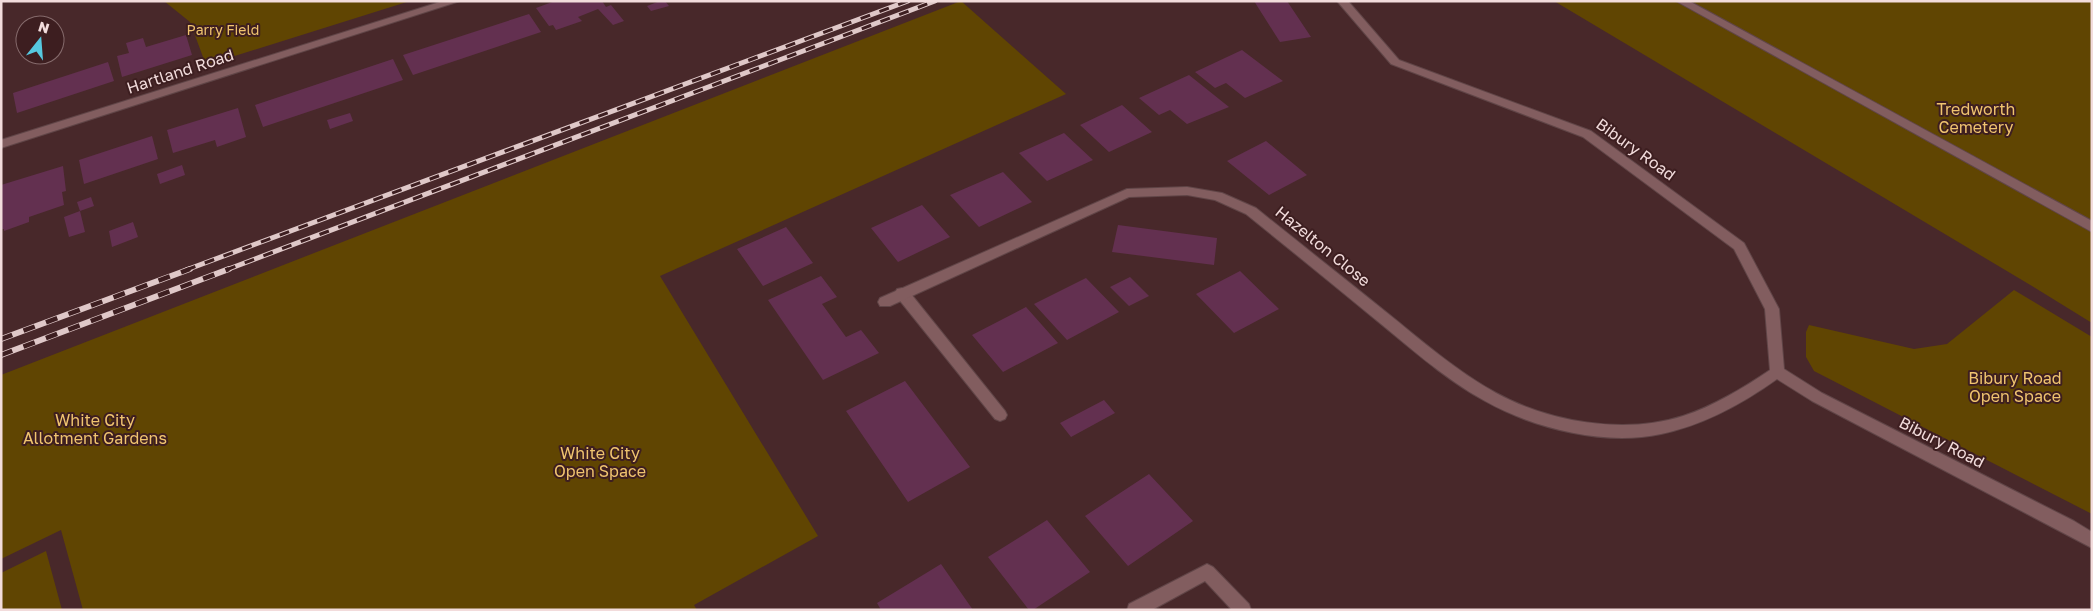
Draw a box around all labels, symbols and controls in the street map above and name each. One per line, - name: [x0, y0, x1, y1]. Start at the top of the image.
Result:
- north arrow: [15, 15, 65, 65]
- text: N: [36, 17, 52, 37]
- park label: Parry Field: [187, 21, 259, 38]
- street label: Hartland Road: [124, 44, 236, 98]
- park label: Tredworth Cemetery: [1937, 99, 2015, 137]
- street label: Bibury Road: [1592, 113, 1680, 185]
- street label: Hazelton Close: [1271, 202, 1375, 290]
- park label: Bibury Road Open Space: [1968, 368, 2062, 406]
- park label: White City Allotment Gardens: [23, 410, 167, 448]
- street label: Bibury Road: [1896, 412, 1988, 472]
- park label: White City Open Space: [554, 443, 646, 481]

